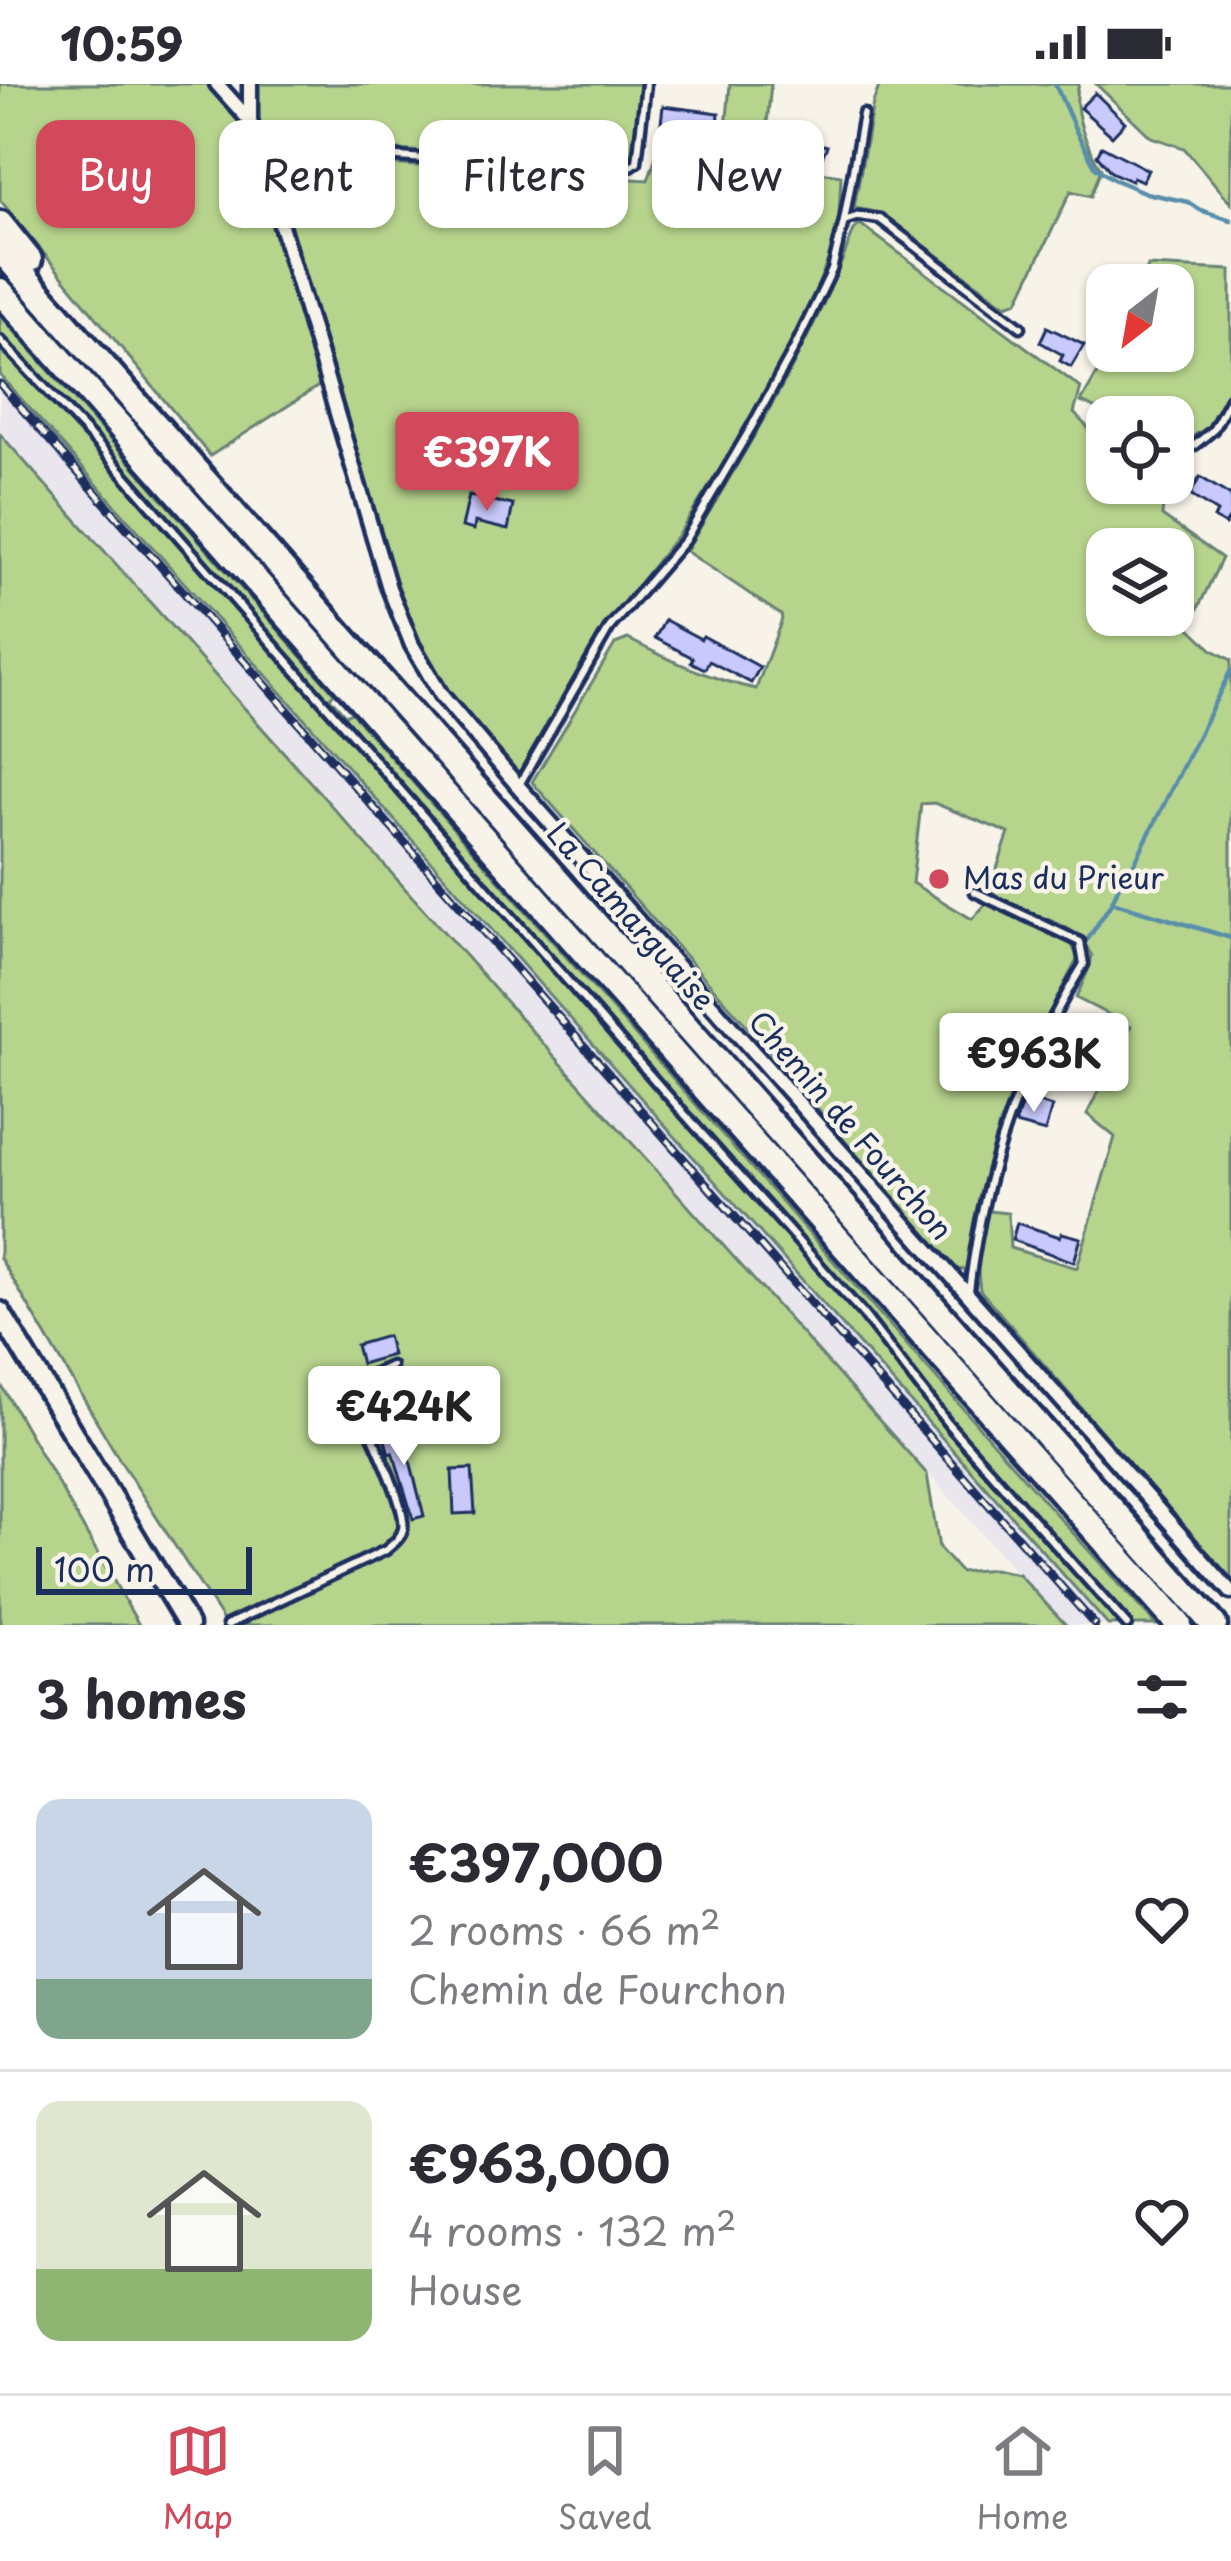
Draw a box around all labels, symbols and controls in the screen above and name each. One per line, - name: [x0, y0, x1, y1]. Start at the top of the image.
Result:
- text: 10:59: [60, 8, 183, 76]
- chip: Buy: [36, 120, 195, 228]
- chip: Rent: [219, 120, 395, 228]
- chip: Filters: [419, 120, 628, 228]
- chip: New: [652, 120, 824, 228]
- north arrow: [1086, 264, 1194, 372]
- map controls: [1086, 264, 1194, 636]
- button: locate: [1086, 396, 1194, 504]
- pin: €397K: [403, 412, 571, 514]
- text: €397K: [422, 421, 552, 480]
- button: layers: [1086, 528, 1194, 636]
- street label: La Camarguaise: [537, 811, 727, 1019]
- place label: Mas du Prieur: [963, 854, 1164, 899]
- marker: Mas du Prieur: [926, 866, 952, 892]
- street label: Chemin de Fourchon: [739, 1000, 964, 1249]
- pin: €963K: [950, 1013, 1118, 1115]
- text: €963K: [967, 1022, 1101, 1081]
- pin: €424K: [320, 1366, 488, 1468]
- text: €424K: [335, 1375, 473, 1434]
- scale bar: [36, 1541, 252, 1594]
- text: 100 m: [54, 1543, 155, 1593]
- text: 3 homes: [36, 1659, 247, 1736]
- icon: filters: [1129, 1664, 1195, 1730]
- text: €397,000: [408, 1822, 664, 1899]
- icon: home: [132, 1847, 276, 1991]
- icon: heart: [1129, 1886, 1195, 1952]
- text: 2 rooms · 66 m²: [408, 1899, 721, 1958]
- text: Chemin de Fourchon: [408, 1958, 787, 2017]
- text: €963,000: [408, 2123, 670, 2200]
- icon: home: [132, 2149, 276, 2293]
- icon: heart: [1129, 2188, 1195, 2254]
- text: 4 rooms · 132 m²: [408, 2200, 737, 2259]
- text: House: [408, 2259, 522, 2318]
- tab: Map: [163, 2418, 233, 2540]
- tab: Saved: [558, 2418, 652, 2540]
- tab: Home: [977, 2418, 1068, 2540]

